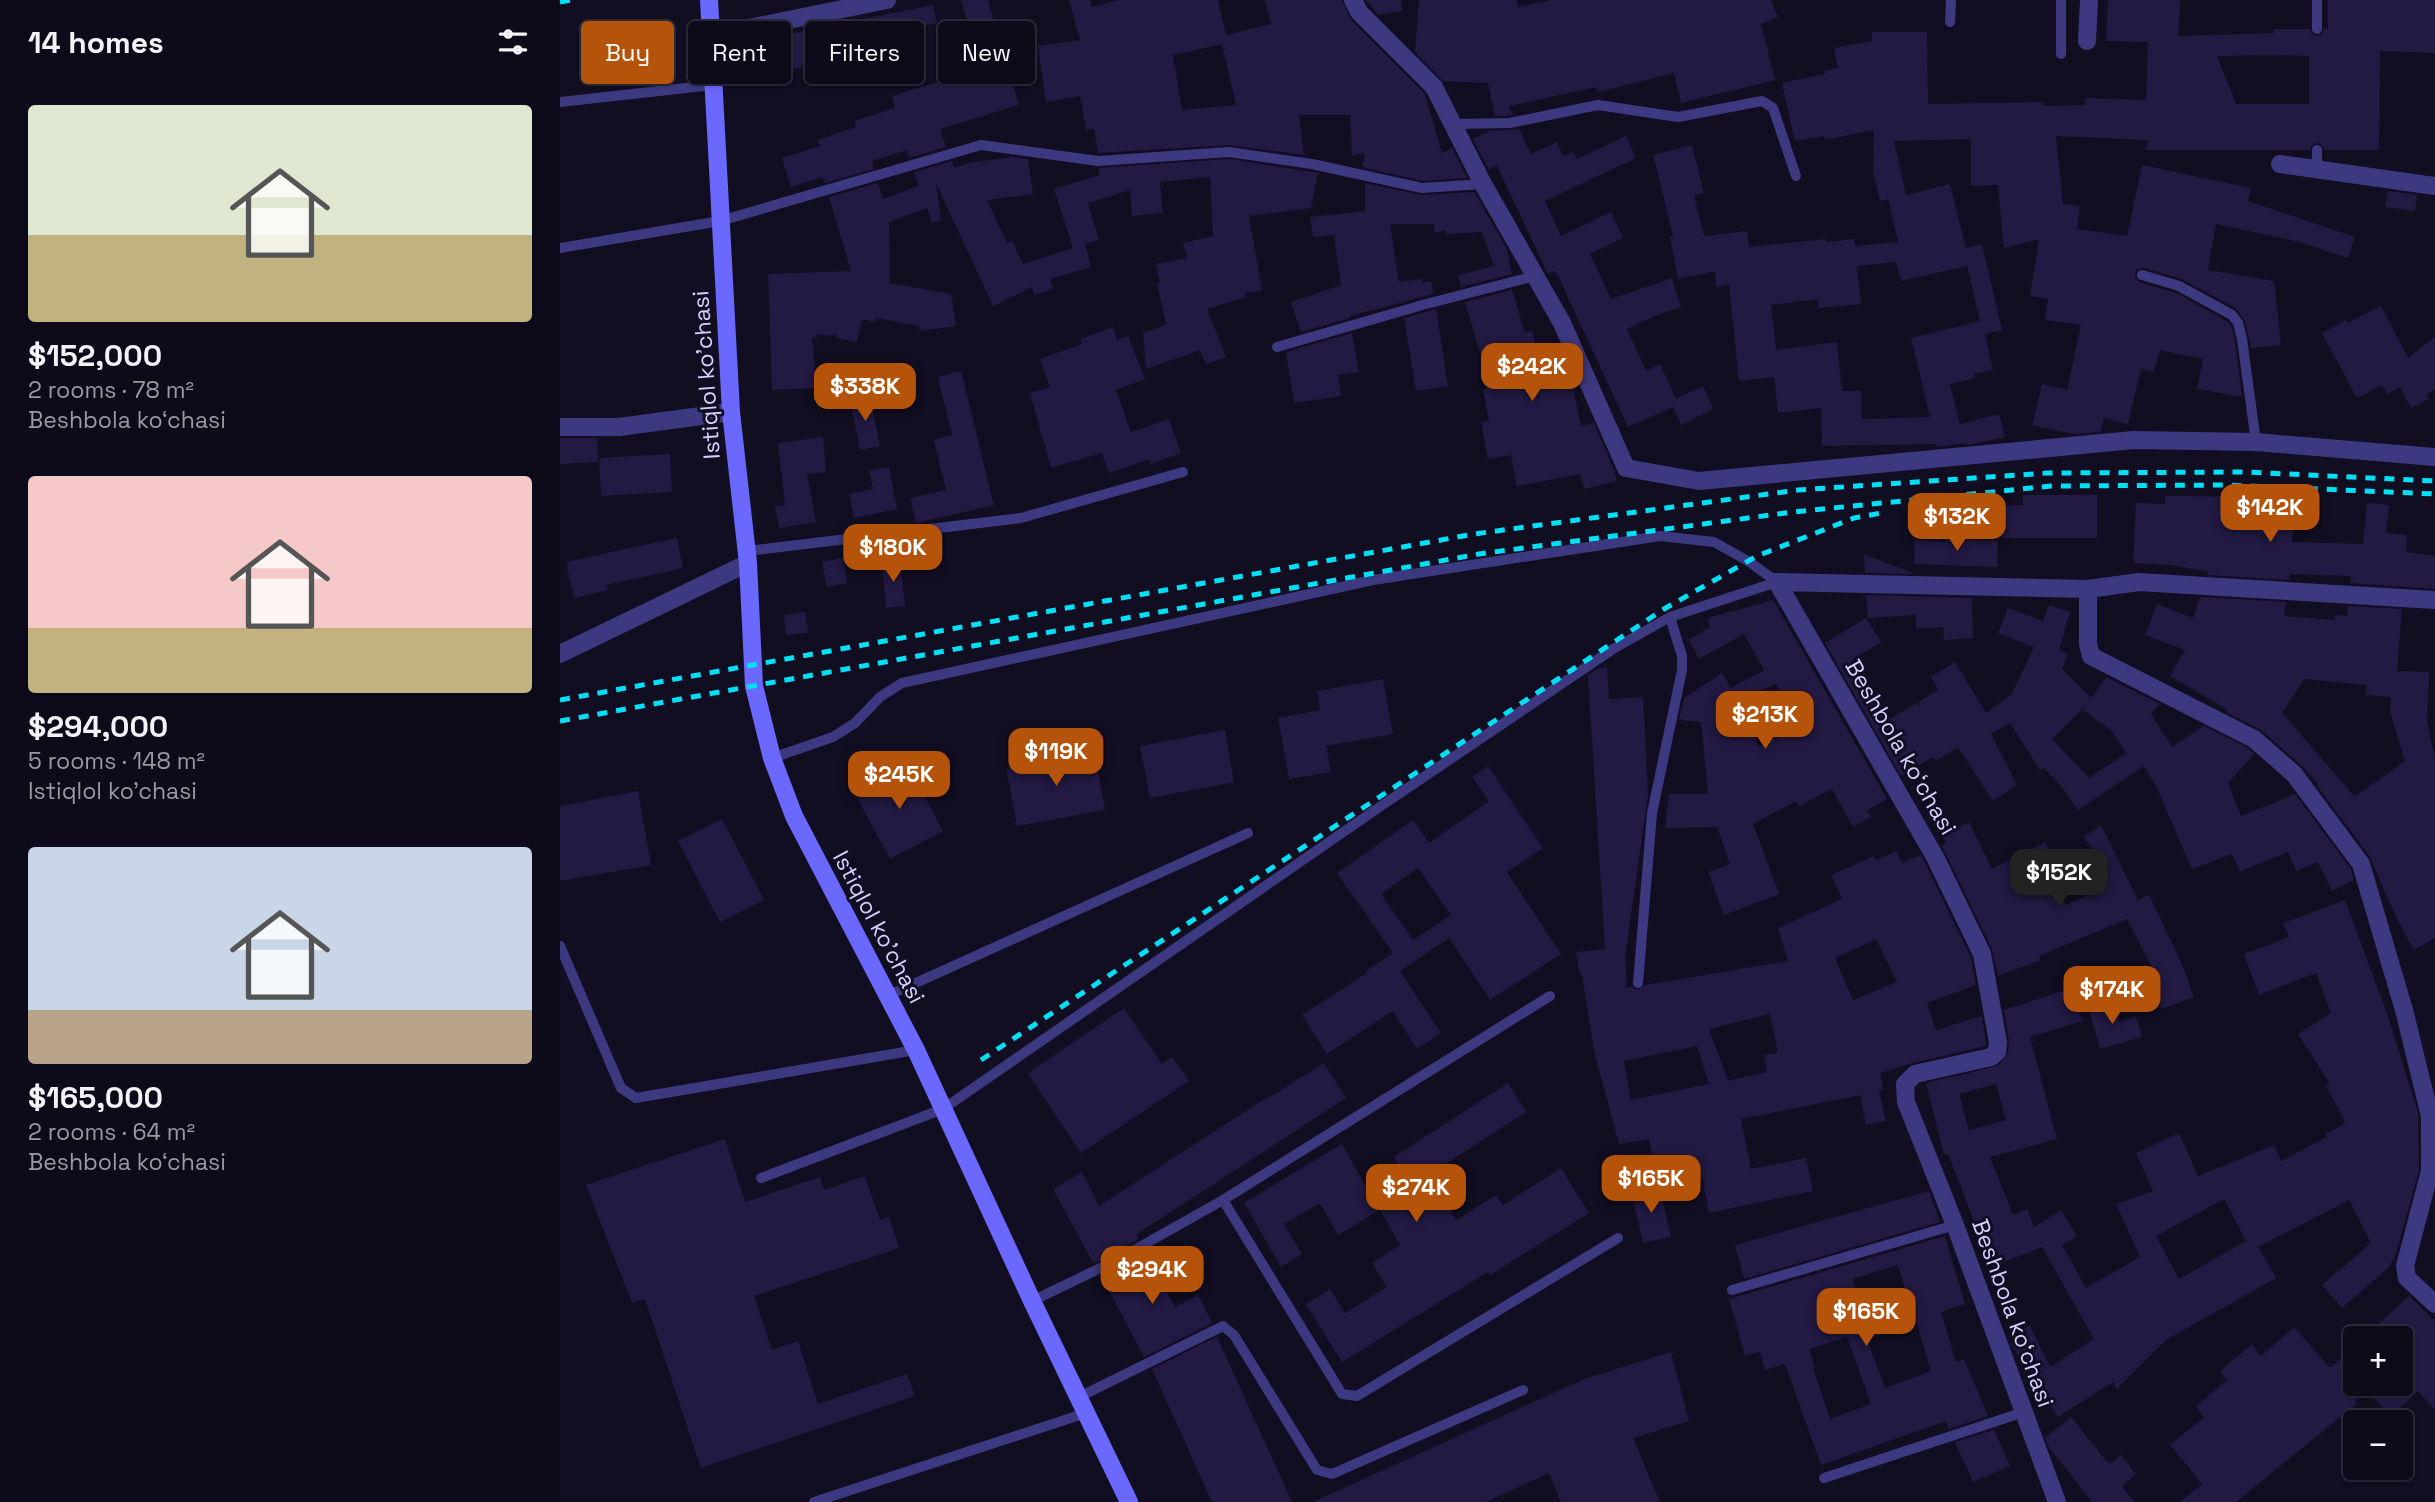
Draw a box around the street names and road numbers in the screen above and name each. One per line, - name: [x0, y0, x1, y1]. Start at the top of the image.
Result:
- street label: Istiqlol ko'chasi: [685, 290, 727, 460]
- street label: Beshbola koʻchasi: [1839, 654, 1963, 840]
- street label: Istiqlol ko'chasi: [826, 845, 932, 1009]
- street label: Beshbola koʻchasi: [1965, 1215, 2061, 1411]

